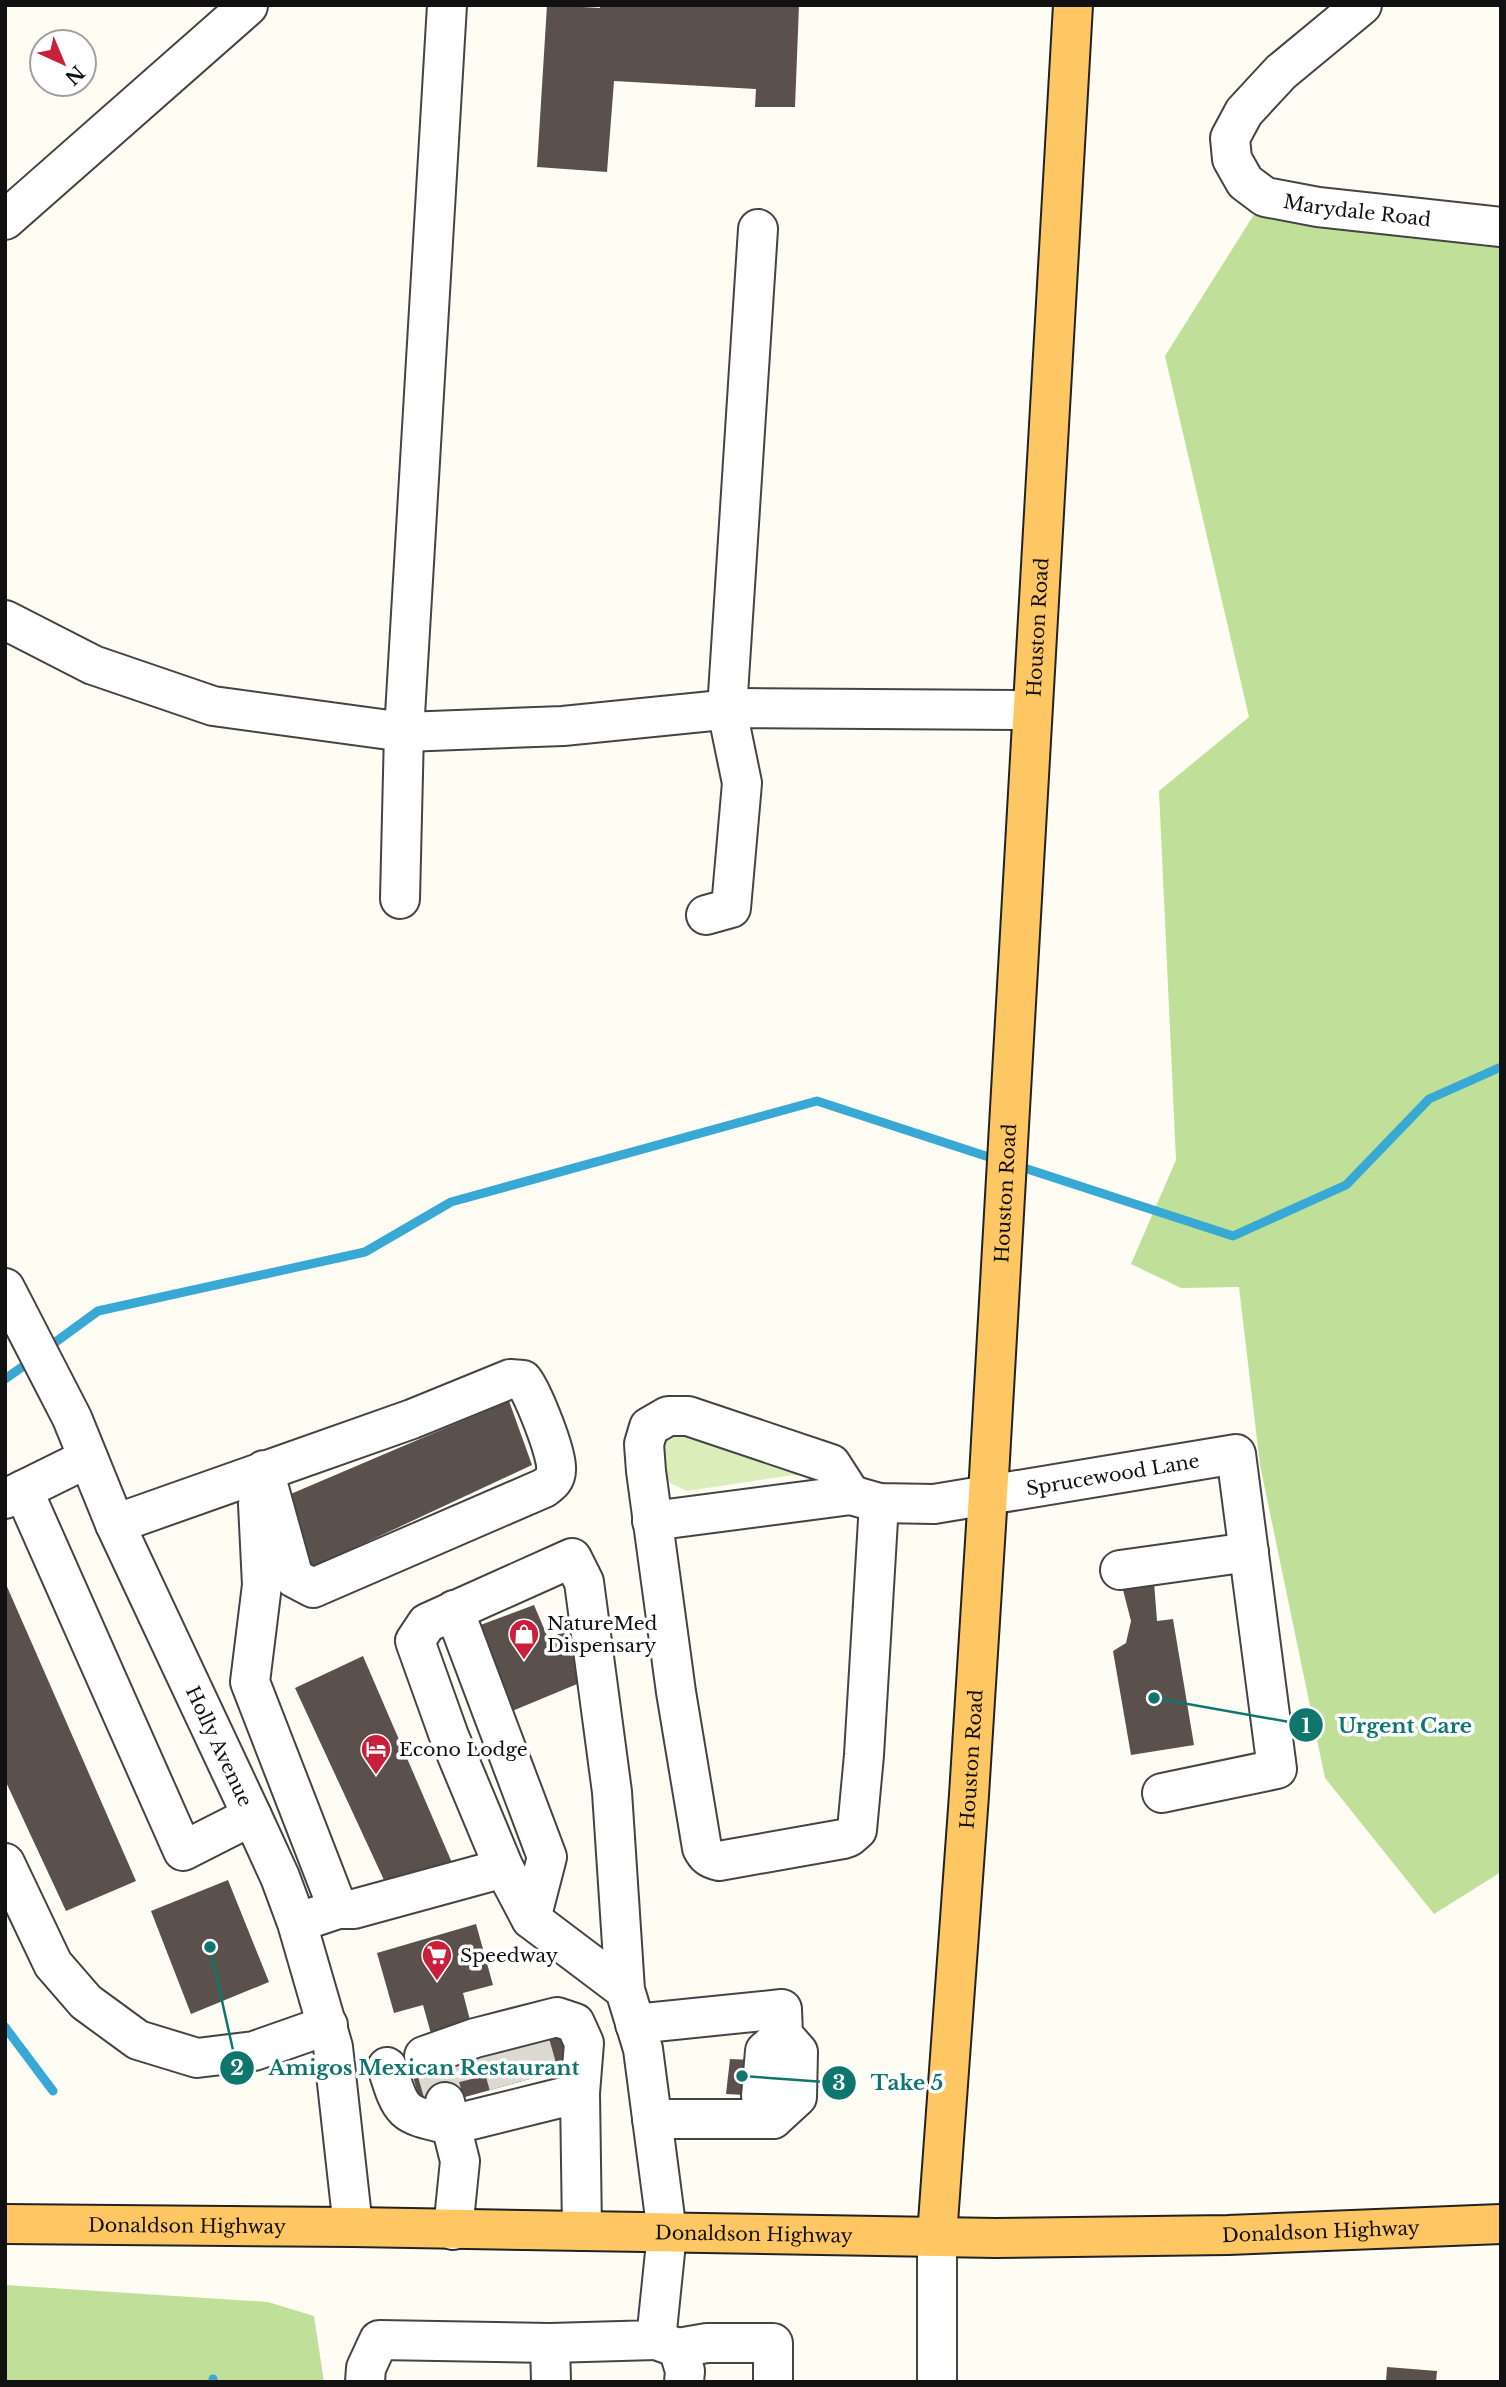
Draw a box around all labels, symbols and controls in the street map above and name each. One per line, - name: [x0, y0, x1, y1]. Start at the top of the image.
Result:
- north arrow: [28, 28, 98, 98]
- text: N: [60, 60, 89, 89]
- street label: Marydale Road: [1281, 190, 1432, 231]
- street label: Houston Road: [1023, 557, 1053, 698]
- street label: Houston Road: [990, 1123, 1021, 1264]
- street label: Sprucewood Lane: [1025, 1449, 1201, 1501]
- place label: NatureMed Dispensary: [547, 1612, 658, 1657]
- shop icon: NatureMed Dispensary: [507, 1617, 541, 1661]
- street label: Holly Avenue: [181, 1682, 257, 1810]
- street label: Houston Road: [956, 1689, 988, 1830]
- callout: Urgent Care: [1289, 1704, 1486, 1746]
- text: 1: [1301, 1713, 1311, 1739]
- text: Urgent Care: [1338, 1713, 1472, 1739]
- hotel icon: Econo Lodge: [359, 1732, 393, 1776]
- place label: Econo Lodge: [399, 1738, 528, 1761]
- supermarket icon: Speedway: [420, 1938, 454, 1982]
- place label: Speedway: [460, 1944, 558, 1967]
- callout: Amigos Mexican Restaurant: [219, 2047, 593, 2089]
- text: 2: [230, 2055, 244, 2081]
- text: Amigos Mexican Restaurant: [267, 2055, 580, 2081]
- callout: Take 5: [821, 2062, 957, 2104]
- text: 3: [832, 2070, 846, 2096]
- text: Take 5: [871, 2070, 943, 2096]
- street label: Donaldson Highway: [88, 2214, 286, 2238]
- street label: Donaldson Highway: [1221, 2216, 1420, 2247]
- street label: Donaldson Highway: [655, 2221, 853, 2248]

